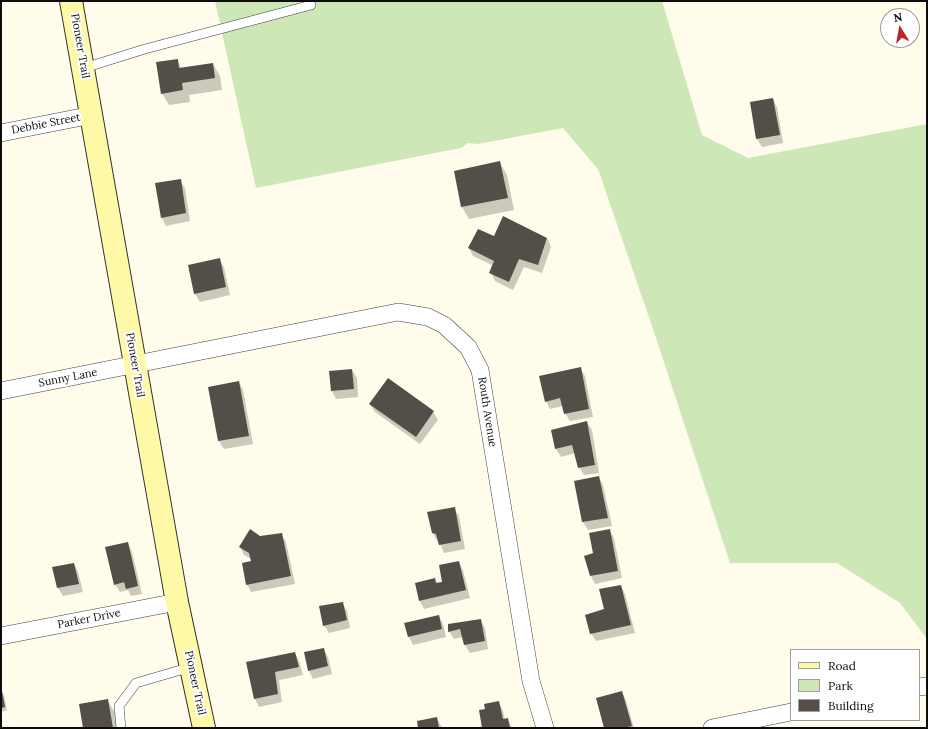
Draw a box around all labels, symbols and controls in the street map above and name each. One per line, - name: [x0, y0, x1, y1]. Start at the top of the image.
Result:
- north arrow: [880, 8, 920, 48]
- text: N: [892, 10, 903, 25]
- street label: Pioneer Trail: [68, 12, 92, 80]
- street label: Debbie Street: [10, 111, 82, 137]
- street label: Pioneer Trail: [123, 331, 147, 399]
- street label: Sunny Lane: [37, 366, 99, 390]
- street label: Routh Avenue: [475, 376, 499, 448]
- street label: Parker Drive: [56, 606, 122, 632]
- street label: Pioneer Trail: [182, 649, 208, 717]
- legend: [790, 649, 920, 721]
- text: Road: [828, 658, 856, 673]
- text: Park: [828, 678, 853, 693]
- text: Building: [828, 698, 874, 713]

